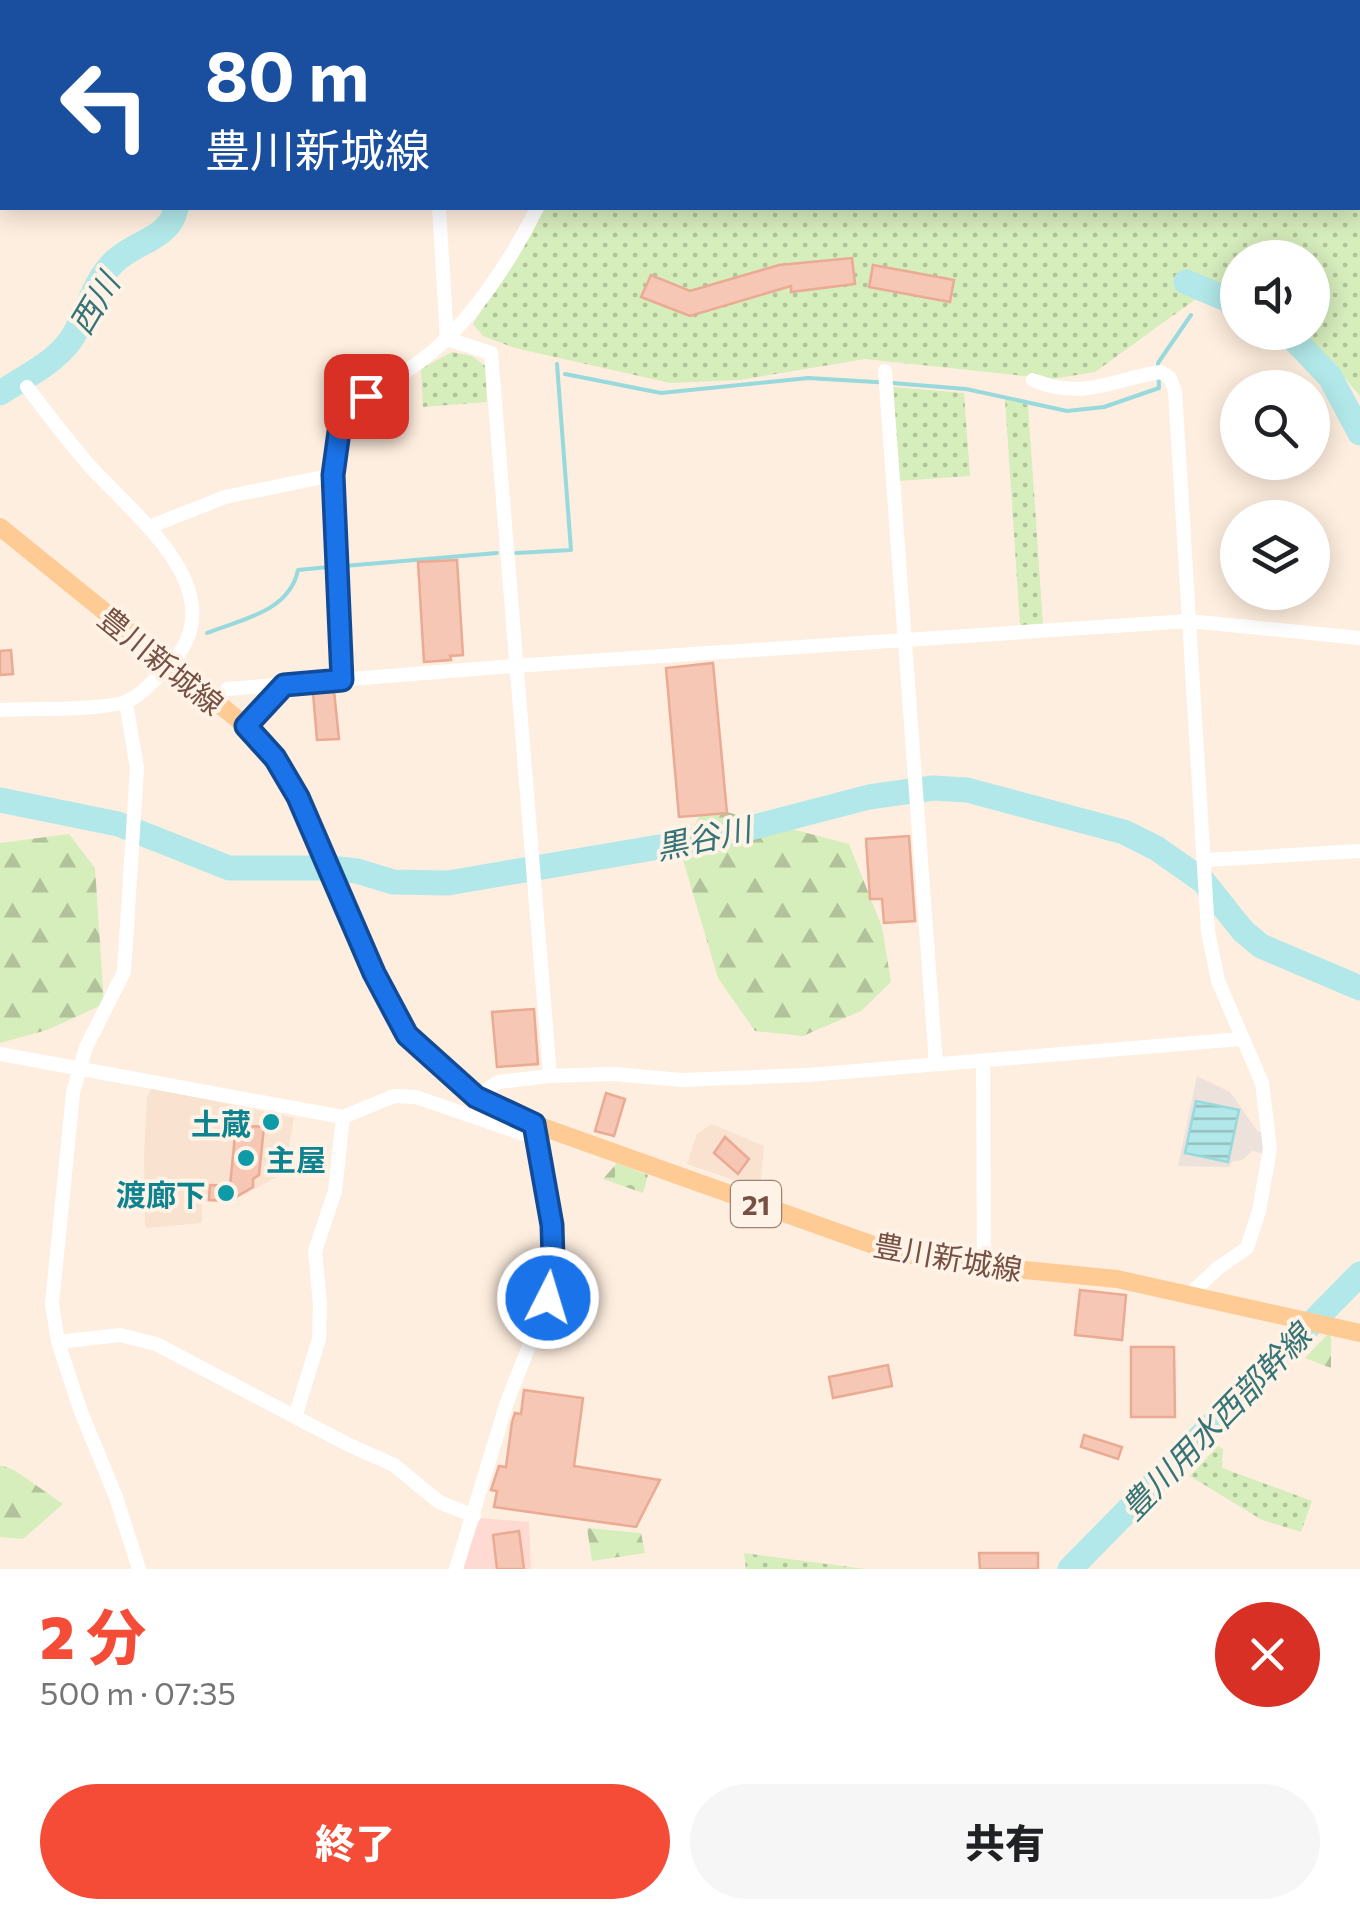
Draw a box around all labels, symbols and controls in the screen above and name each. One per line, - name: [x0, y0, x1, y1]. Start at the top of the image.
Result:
- text: 80 m: [205, 30, 369, 115]
- icon: left: [40, 40, 170, 170]
- text: 豊川新城線: [205, 121, 430, 176]
- map controls: [1220, 240, 1330, 610]
- button: sound: [1220, 240, 1330, 350]
- water label: 西川: [59, 263, 128, 341]
- pin: [324, 354, 409, 439]
- icon: arrive: [339, 369, 394, 424]
- button: search: [1220, 370, 1330, 480]
- button: layers: [1220, 500, 1330, 610]
- street label: 豊川新城線: [92, 598, 232, 722]
- water label: 黒谷川: [652, 807, 757, 867]
- place label: 土蔵: [191, 1104, 251, 1141]
- marker: 土蔵: [260, 1111, 282, 1133]
- place label: 主屋: [266, 1140, 326, 1177]
- marker: 主屋: [235, 1147, 257, 1169]
- place label: 渡廊下: [116, 1175, 206, 1212]
- road number: 21: [731, 1181, 781, 1227]
- marker: 渡廊下: [215, 1182, 237, 1204]
- street label: 豊川新城線: [871, 1225, 1025, 1287]
- position arrow: [496, 1246, 600, 1350]
- water label: 豊川用水西部幹線: [1112, 1312, 1321, 1527]
- text: 2 分: [40, 1598, 146, 1671]
- button: close: [1215, 1602, 1320, 1707]
- text: 500 m · 07:35: [40, 1672, 236, 1712]
- button: 終了: [40, 1784, 670, 1899]
- button: 共有: [690, 1784, 1320, 1899]

